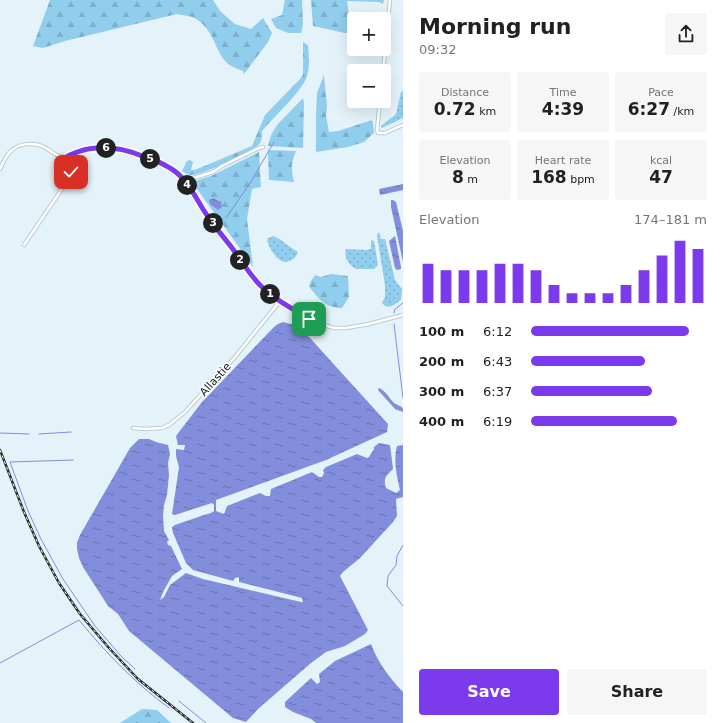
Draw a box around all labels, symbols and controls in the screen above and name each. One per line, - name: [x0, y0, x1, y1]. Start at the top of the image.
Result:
- map controls: [347, 12, 391, 108]
- button: +: [347, 12, 391, 56]
- button: share: [665, 13, 707, 55]
- text: Morning run: [419, 14, 571, 39]
- text: 09:32: [419, 42, 456, 57]
- button: −: [347, 64, 391, 108]
- text: Distance: [441, 86, 489, 99]
- text: Time: [550, 86, 576, 99]
- text: Pace: [648, 86, 674, 99]
- text: 0.72: [434, 99, 476, 119]
- text: 4:39: [542, 99, 584, 119]
- text: 6:27: [628, 99, 670, 119]
- text: km: [476, 105, 496, 118]
- text: /km: [670, 105, 694, 118]
- pin: 6: [96, 138, 116, 158]
- text: 6: [102, 141, 110, 154]
- pin: 5: [140, 149, 160, 169]
- text: 5: [146, 152, 154, 165]
- text: Elevation: [439, 154, 491, 167]
- text: Heart rate: [535, 154, 591, 167]
- text: kcal: [650, 154, 672, 167]
- pin: [54, 155, 88, 189]
- icon: check: [60, 161, 82, 183]
- text: 8: [452, 167, 464, 187]
- text: 168: [531, 167, 567, 187]
- text: 47: [649, 167, 673, 187]
- text: m: [464, 173, 478, 186]
- text: bpm: [567, 173, 595, 186]
- pin: 4: [177, 175, 197, 195]
- text: 4: [183, 178, 191, 191]
- text: Elevation: [419, 212, 479, 227]
- text: 174–181 m: [634, 212, 707, 227]
- pin: 3: [203, 213, 223, 233]
- text: 3: [209, 216, 217, 229]
- pin: 2: [230, 250, 250, 270]
- text: 2: [236, 253, 244, 266]
- pin: 1: [260, 284, 280, 304]
- text: 1: [266, 287, 274, 300]
- pin: [292, 302, 326, 336]
- icon: arrive: [298, 308, 320, 330]
- text: 100 m: [419, 324, 464, 339]
- text: 6:12: [483, 324, 512, 339]
- text: 200 m: [419, 354, 464, 369]
- text: 6:43: [483, 354, 512, 369]
- street label: Allastie: [197, 360, 234, 399]
- text: 300 m: [419, 384, 464, 399]
- text: 6:37: [483, 384, 512, 399]
- text: 400 m: [419, 414, 464, 429]
- text: 6:19: [483, 414, 512, 429]
- button: Save: [419, 669, 559, 715]
- button: Share: [567, 669, 707, 715]

